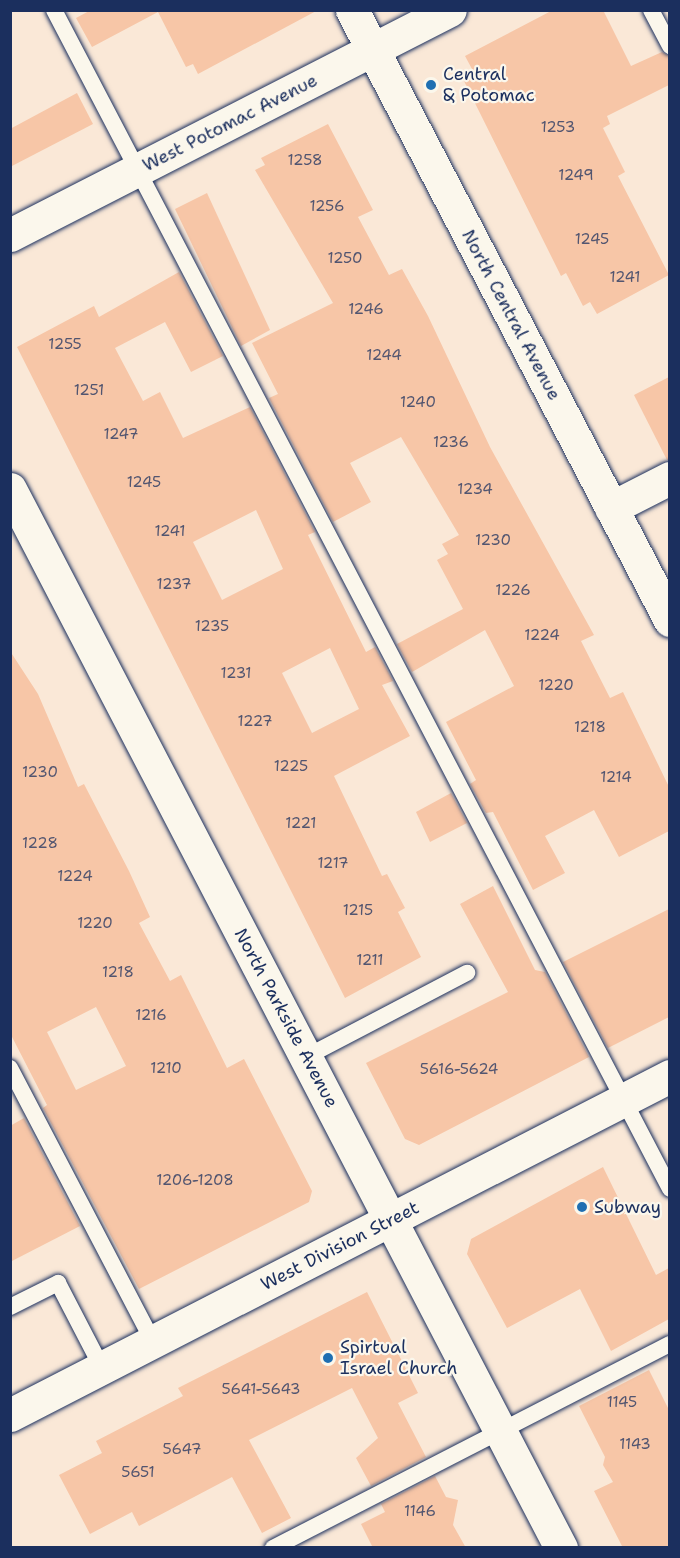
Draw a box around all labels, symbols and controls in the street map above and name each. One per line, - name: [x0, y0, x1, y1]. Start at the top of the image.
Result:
- place label: Central & Potomac: [443, 64, 535, 106]
- street label: West Potomac Avenue: [139, 70, 321, 176]
- marker: Central & Potomac: [424, 78, 438, 92]
- house number: 1253: [541, 119, 575, 137]
- house number: 1258: [287, 152, 323, 170]
- house number: 1249: [558, 167, 594, 185]
- house number: 1256: [309, 198, 345, 216]
- street label: North Central Avenue: [457, 226, 565, 404]
- house number: 1245: [575, 231, 609, 249]
- house number: 1250: [327, 250, 363, 268]
- house number: 1241: [609, 269, 641, 287]
- house number: 1246: [348, 301, 384, 319]
- house number: 1255: [48, 336, 82, 354]
- house number: 1244: [366, 347, 402, 365]
- house number: 1251: [74, 382, 104, 400]
- house number: 1240: [400, 394, 436, 412]
- house number: 1247: [103, 426, 139, 444]
- house number: 1236: [433, 434, 469, 452]
- house number: 1245: [127, 474, 161, 492]
- house number: 1234: [457, 481, 493, 499]
- house number: 1241: [154, 523, 186, 541]
- house number: 1230: [475, 532, 511, 550]
- house number: 1237: [157, 576, 191, 594]
- house number: 1226: [495, 582, 531, 600]
- house number: 1235: [195, 618, 229, 636]
- house number: 1224: [524, 627, 560, 645]
- house number: 1231: [220, 665, 252, 683]
- house number: 1220: [538, 677, 574, 695]
- house number: 1227: [237, 713, 273, 731]
- house number: 1218: [574, 719, 606, 737]
- house number: 1225: [274, 758, 308, 776]
- house number: 1230: [22, 764, 58, 782]
- house number: 1214: [600, 769, 632, 787]
- house number: 1221: [285, 815, 317, 833]
- house number: 1228: [22, 835, 58, 853]
- house number: 1217: [317, 855, 349, 873]
- house number: 1224: [57, 868, 93, 886]
- house number: 1215: [343, 902, 373, 920]
- house number: 1220: [77, 915, 113, 933]
- street label: North Parkside Avenue: [230, 925, 342, 1111]
- house number: 1211: [356, 952, 384, 970]
- house number: 1218: [102, 964, 134, 982]
- house number: 1216: [135, 1007, 167, 1025]
- house number: 1210: [150, 1060, 182, 1078]
- house number: 5616-5624: [420, 1061, 498, 1079]
- house number: 1206-1208: [156, 1172, 234, 1190]
- place label: Subway: [594, 1196, 661, 1218]
- street label: West Division Street: [257, 1197, 423, 1295]
- marker: Subway: [575, 1200, 589, 1214]
- place label: Spirtual Israel Church: [340, 1337, 458, 1380]
- marker: Spirtual Israel Church: [321, 1351, 335, 1365]
- house number: 5641-5643: [222, 1381, 300, 1399]
- house number: 1145: [607, 1394, 637, 1412]
- house number: 1143: [619, 1436, 651, 1454]
- house number: 5647: [163, 1441, 201, 1459]
- house number: 5651: [121, 1464, 155, 1482]
- house number: 1146: [404, 1503, 436, 1521]

